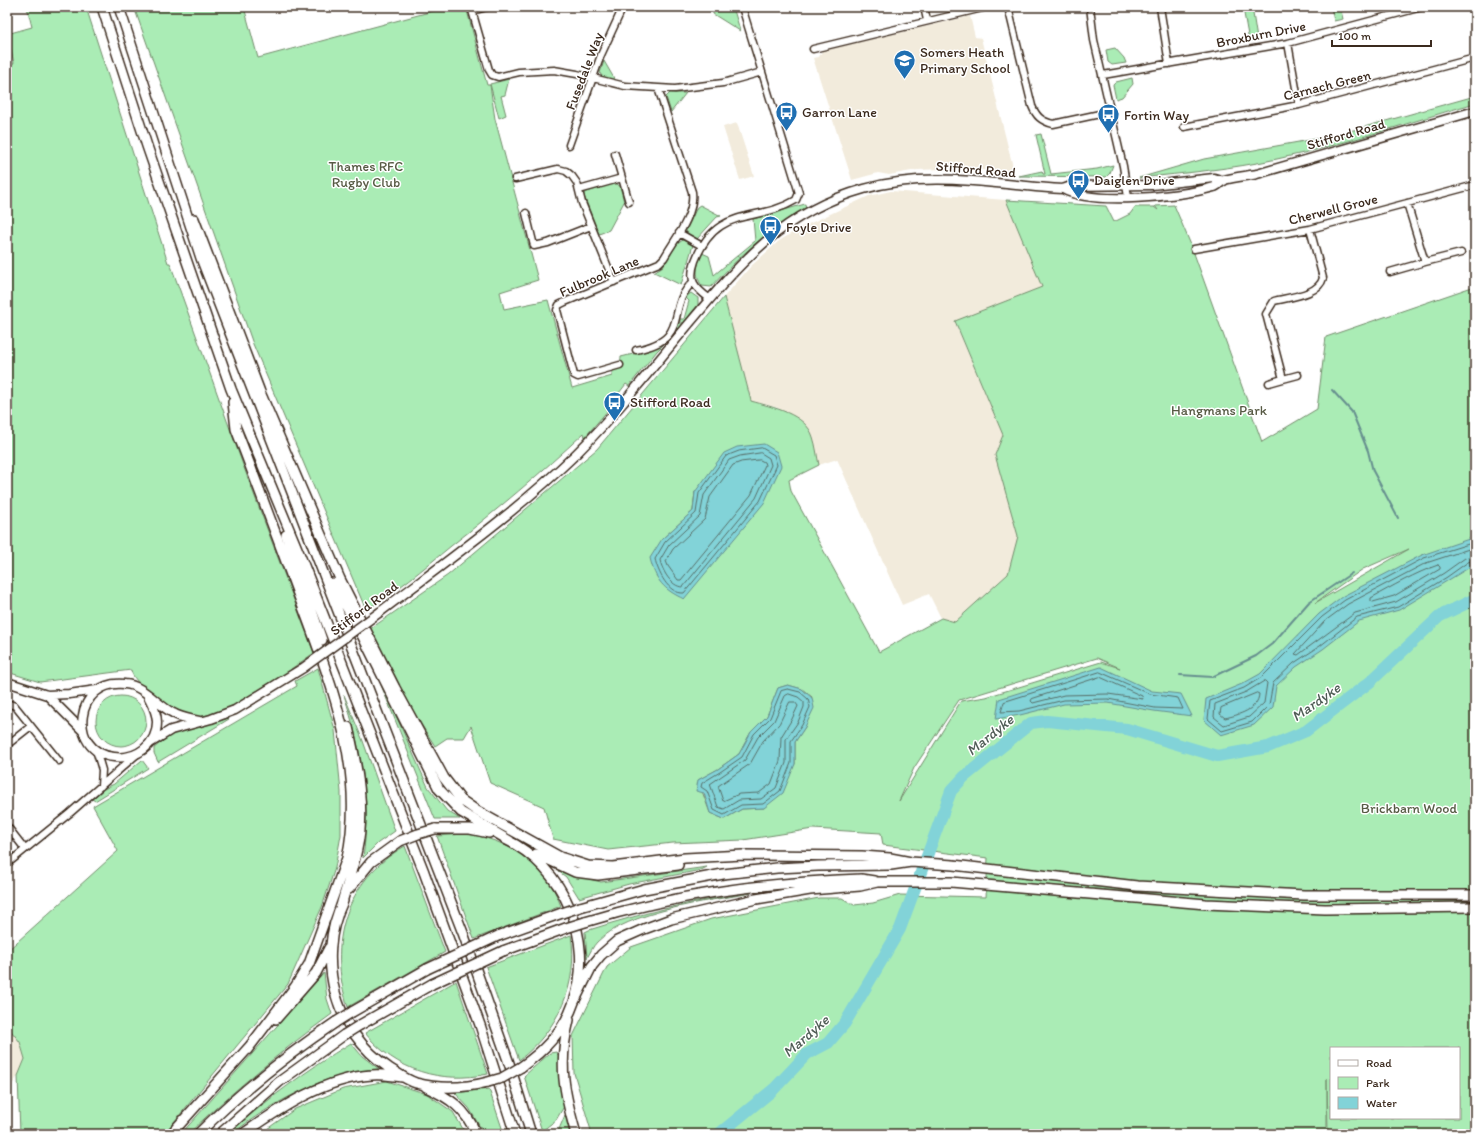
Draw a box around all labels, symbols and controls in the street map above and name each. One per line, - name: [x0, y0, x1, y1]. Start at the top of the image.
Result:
- street label: Broxburn Drive: [1215, 17, 1308, 52]
- scale bar: [1332, 22, 1431, 48]
- text: 100 m: [1338, 29, 1371, 43]
- street label: Fusedale Way: [562, 30, 607, 112]
- place label: Somers Heath Primary School: [920, 44, 1011, 77]
- school or university icon: Somers Heath Primary School: [892, 47, 918, 80]
- street label: Carnach Green: [1282, 66, 1373, 105]
- bus stop icon: Garron Lane: [774, 99, 800, 132]
- bus stop icon: Fortin Way: [1096, 102, 1122, 135]
- place label: Garron Lane: [802, 104, 877, 121]
- place label: Fortin Way: [1124, 107, 1190, 124]
- street label: Stifford Road: [1305, 115, 1388, 154]
- park label: Thames RFC Rugby Club: [329, 158, 403, 191]
- street label: Stifford Road: [935, 158, 1017, 182]
- bus stop icon: Daiglen Drive: [1065, 167, 1091, 200]
- place label: Daiglen Drive: [1094, 172, 1175, 189]
- street label: Cherwell Grove: [1287, 190, 1380, 229]
- bus stop icon: Foyle Drive: [758, 214, 784, 247]
- place label: Foyle Drive: [786, 219, 852, 236]
- street label: Fulbrook Lane: [557, 252, 642, 301]
- bus stop icon: Stifford Road: [602, 389, 628, 422]
- place label: Stifford Road: [630, 394, 711, 411]
- park label: Hangmans Park: [1171, 402, 1268, 419]
- street label: Stifford Road: [327, 577, 402, 639]
- water label: Mardyke: [1288, 678, 1345, 725]
- water label: Mardyke: [963, 710, 1018, 759]
- park label: Brickbarn Wood: [1361, 800, 1457, 817]
- water label: Mardyke: [779, 1010, 834, 1061]
- legend: [1330, 1047, 1460, 1119]
- text: Road: [1366, 1056, 1392, 1070]
- text: Park: [1366, 1076, 1390, 1090]
- text: Water: [1366, 1096, 1397, 1110]

